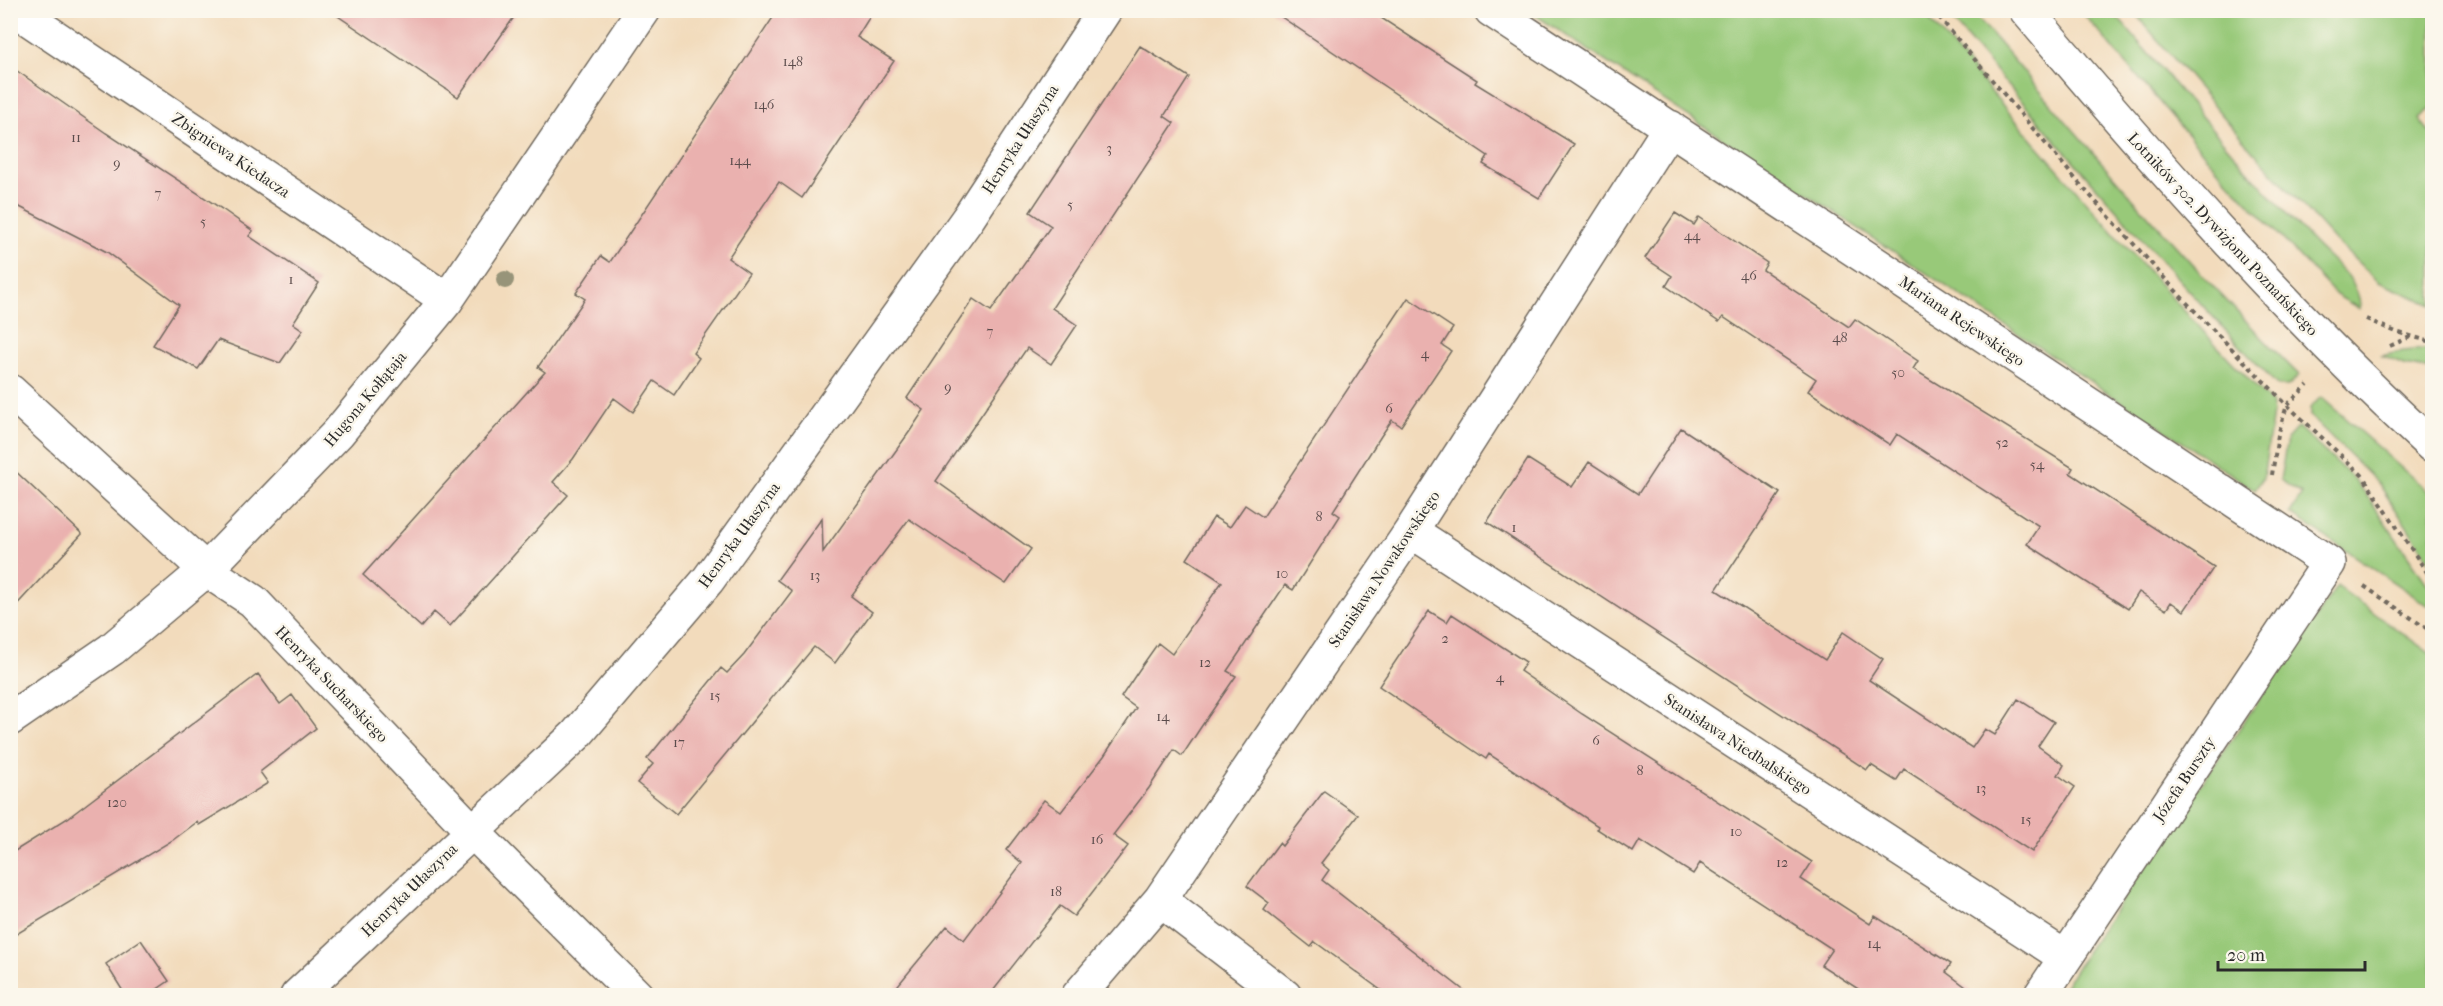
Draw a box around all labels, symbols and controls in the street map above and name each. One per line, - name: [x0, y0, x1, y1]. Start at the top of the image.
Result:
- house number: 148: [783, 53, 803, 70]
- street label: Henryka Ułaszyna: [978, 80, 1063, 197]
- house number: 146: [754, 96, 775, 113]
- street label: Zbigniewa Kiedacza: [168, 108, 294, 202]
- house number: 11: [71, 129, 81, 146]
- street label: Lotników 302. Dywizjonu Poznańskiego: [2124, 129, 2322, 339]
- house number: 3: [1106, 140, 1112, 157]
- house number: 144: [729, 152, 752, 169]
- house number: 9: [113, 155, 121, 172]
- house number: 7: [155, 185, 162, 202]
- house number: 5: [1067, 196, 1073, 213]
- house number: 5: [200, 213, 206, 230]
- house number: 44: [1684, 227, 1701, 244]
- house number: 46: [1741, 267, 1757, 284]
- house number: 1: [289, 271, 294, 288]
- street label: Mariana Rejewskiego: [1896, 272, 2028, 370]
- house number: 7: [987, 323, 994, 340]
- house number: 48: [1832, 329, 1848, 346]
- house number: 4: [1421, 345, 1430, 362]
- street label: Hugona Kołłątaja: [320, 347, 411, 450]
- house number: 50: [1891, 364, 1905, 381]
- house number: 9: [944, 379, 952, 396]
- house number: 6: [1385, 400, 1393, 417]
- house number: 52: [1995, 434, 2009, 451]
- house number: 54: [2030, 456, 2045, 473]
- street label: Henryka Ułaszyna: [694, 478, 784, 592]
- street label: Stanisława Nowakowskiego: [1324, 487, 1444, 651]
- house number: 8: [1315, 508, 1323, 525]
- house number: 1: [1512, 519, 1517, 536]
- house number: 10: [1276, 565, 1288, 582]
- house number: 13: [810, 567, 820, 584]
- street label: Henryka Sucharskiego: [271, 622, 393, 746]
- house number: 2: [1441, 630, 1449, 647]
- house number: 12: [1199, 654, 1211, 671]
- house number: 4: [1496, 669, 1505, 686]
- house number: 15: [710, 687, 721, 704]
- street label: Stanisława Niedbalskiego: [1661, 689, 1815, 799]
- house number: 14: [1156, 708, 1170, 725]
- house number: 6: [1592, 732, 1600, 749]
- street label: Józefa Burszty: [2148, 733, 2220, 827]
- house number: 17: [673, 734, 685, 751]
- house number: 8: [1636, 762, 1644, 779]
- house number: 13: [1976, 780, 1986, 797]
- house number: 120: [107, 794, 127, 811]
- house number: 15: [2021, 811, 2032, 828]
- house number: 10: [1730, 823, 1742, 840]
- house number: 16: [1091, 831, 1104, 848]
- street label: Henryka Ułaszyna: [357, 839, 461, 941]
- house number: 12: [1776, 854, 1788, 871]
- house number: 18: [1050, 883, 1062, 900]
- scale bar: [2218, 934, 2365, 972]
- house number: 14: [1867, 935, 1881, 952]
- text: 20 m: [2227, 945, 2265, 966]

